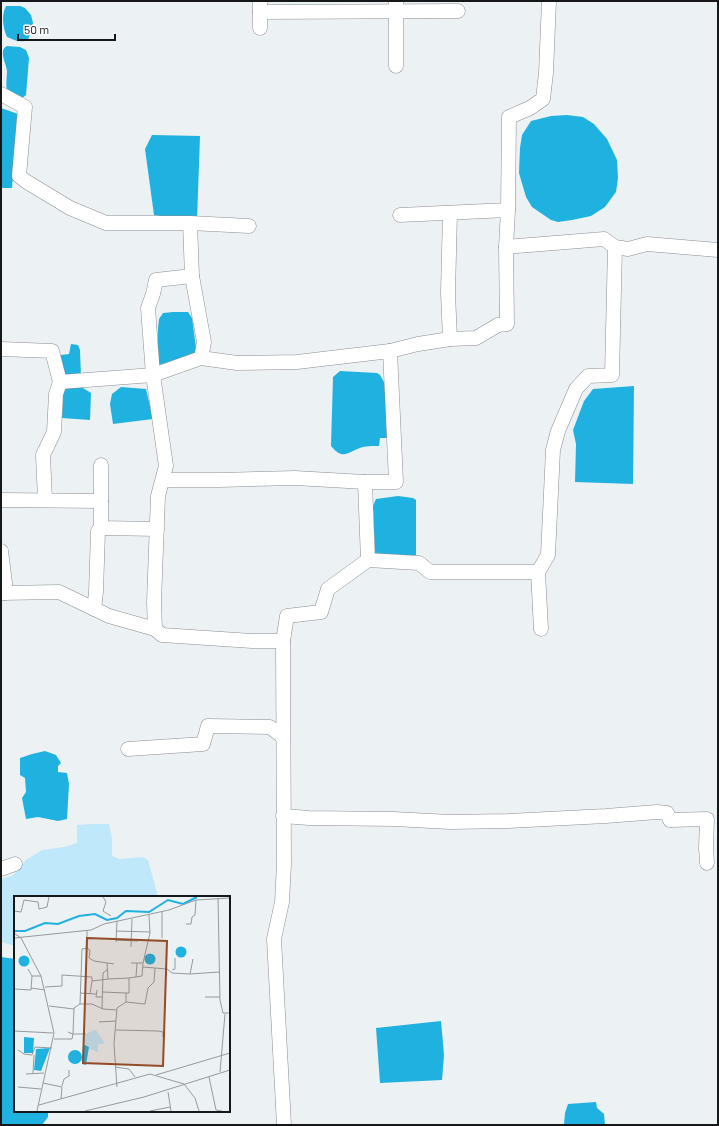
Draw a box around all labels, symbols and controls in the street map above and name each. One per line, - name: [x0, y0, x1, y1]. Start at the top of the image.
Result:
- scale bar: [18, 16, 115, 42]
- text: 50 m: [24, 22, 49, 36]
- inset map: [14, 896, 230, 1112]

